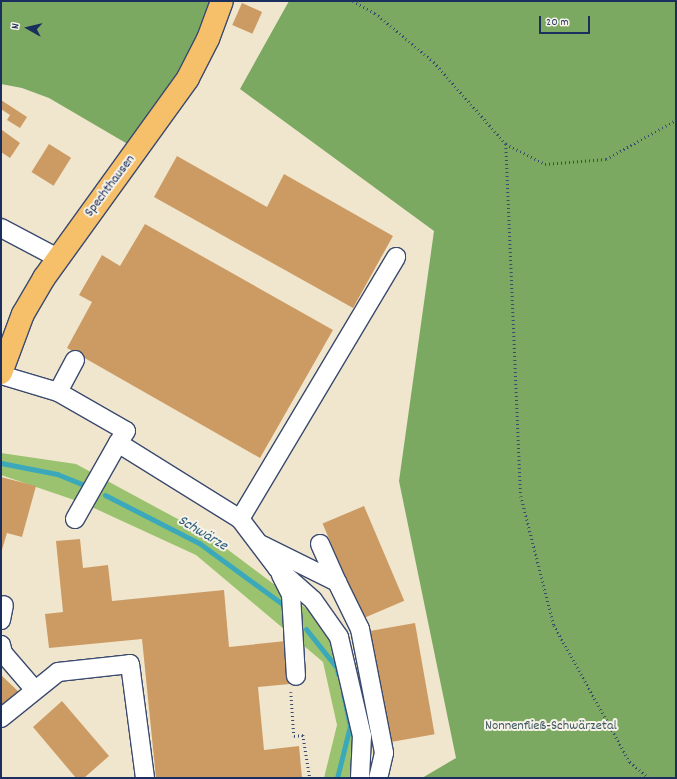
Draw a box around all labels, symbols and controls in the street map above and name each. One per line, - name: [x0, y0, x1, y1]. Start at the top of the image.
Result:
- north arrow: [8, 8, 48, 48]
- scale bar: [541, 8, 592, 34]
- text: 20 m: [546, 14, 569, 31]
- text: N: [8, 23, 24, 30]
- street label: Spechthausen: [81, 152, 139, 220]
- water label: Schwärze: [174, 512, 230, 556]
- park label: Nonnenfließ-Schwärzetal: [485, 718, 617, 734]

